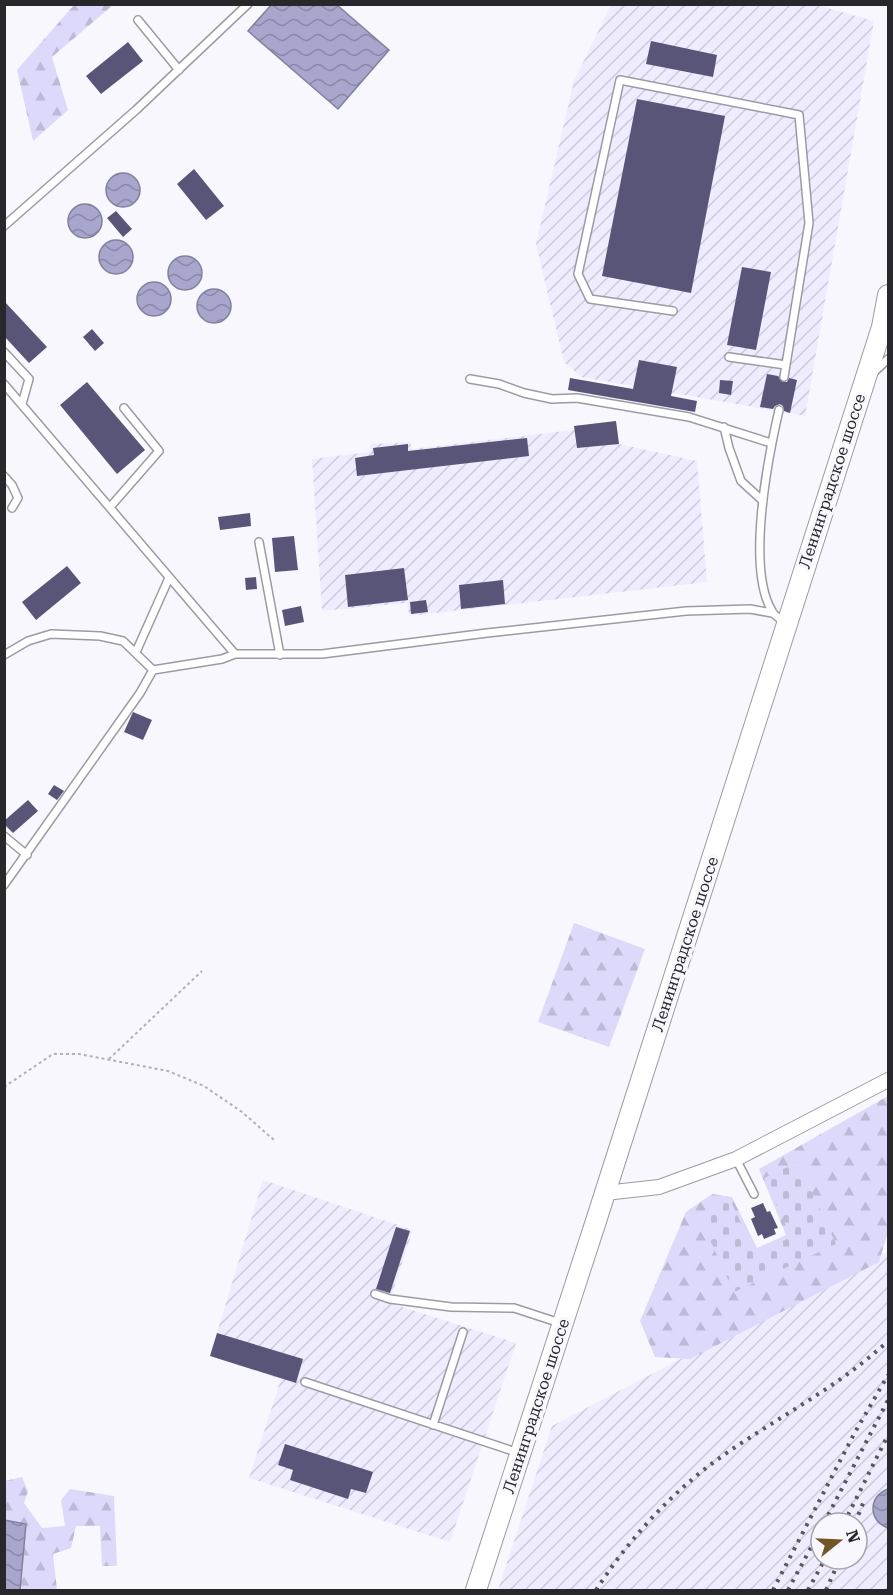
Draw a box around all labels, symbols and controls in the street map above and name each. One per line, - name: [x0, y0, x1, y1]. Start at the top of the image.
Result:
- street label: Ленинградское шоссе: [795, 391, 869, 571]
- street label: Ленинградское шоссе: [648, 854, 722, 1034]
- street label: Ленинградское шоссе: [499, 1316, 573, 1496]
- north arrow: [809, 1511, 869, 1571]
- text: N: [842, 1528, 864, 1545]

